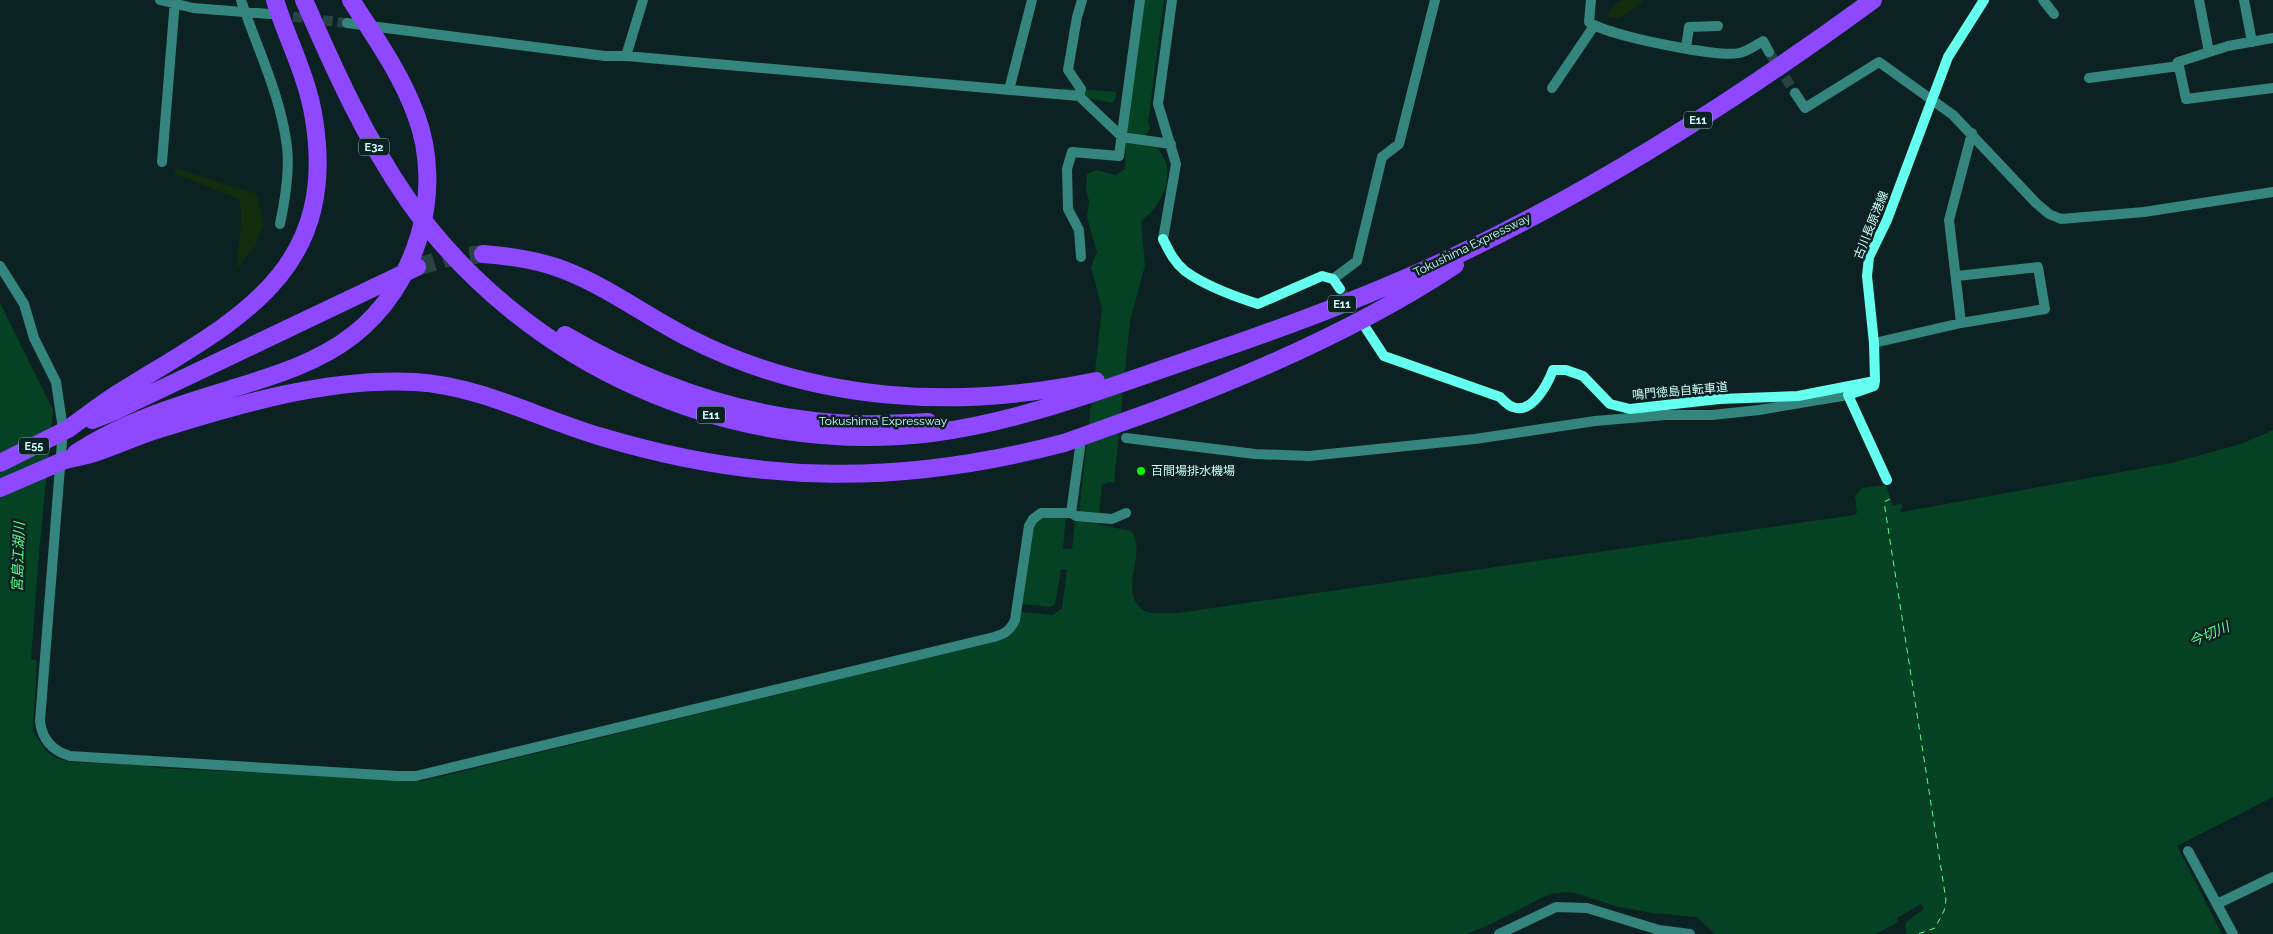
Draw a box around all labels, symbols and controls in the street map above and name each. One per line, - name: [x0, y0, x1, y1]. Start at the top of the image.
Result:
- road number: E11: [1684, 112, 1712, 128]
- road number: E32: [359, 138, 389, 156]
- street label: 古川長原港線: [1851, 189, 1891, 261]
- street label: Tokushima Expressway: [1411, 210, 1533, 279]
- road number: E11: [1328, 296, 1356, 312]
- street label: 鳴門徳島自転車道: [1632, 380, 1728, 402]
- road number: E11: [697, 406, 725, 424]
- street label: Tokushima Expressway: [819, 414, 948, 428]
- road number: E55: [19, 438, 49, 454]
- place label: 百間場排水機場: [1151, 464, 1235, 478]
- marker: 百間場排水機場: [1135, 465, 1147, 477]
- water label: 宮島江湖川: [9, 520, 27, 592]
- water label: 今切川: [2187, 618, 2233, 650]

